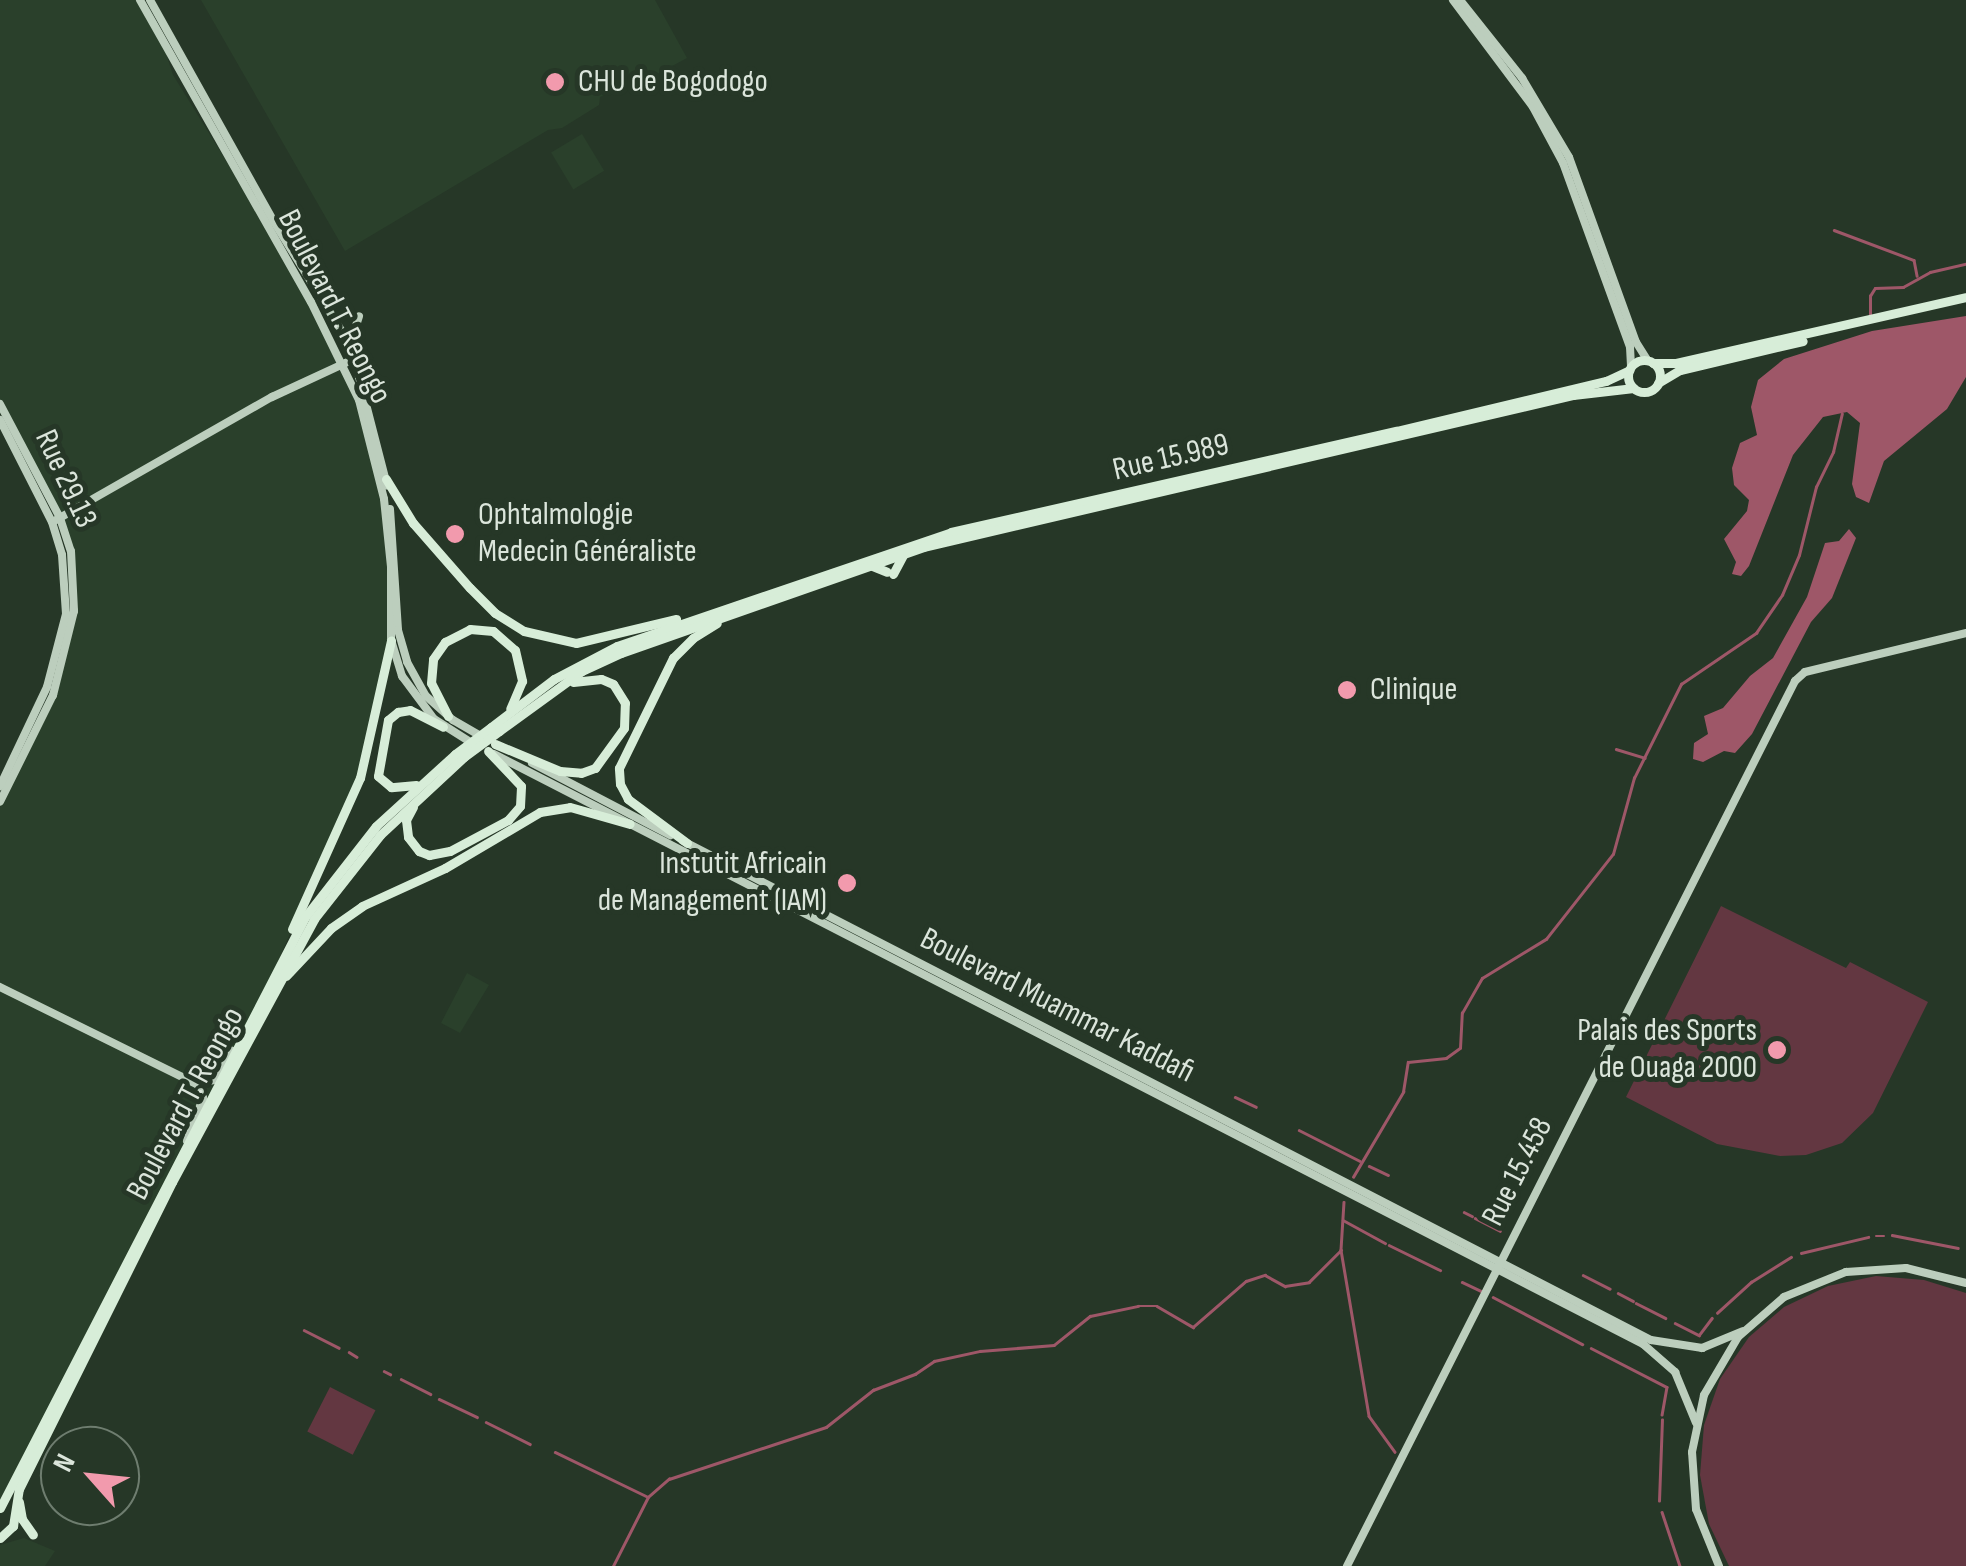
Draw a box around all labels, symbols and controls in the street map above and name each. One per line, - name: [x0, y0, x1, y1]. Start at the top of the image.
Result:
- place label: CHU de Bogodogo: [578, 63, 768, 101]
- marker: CHU de Bogodogo: [542, 69, 568, 95]
- street label: Boulevard T. Reongo: [269, 204, 399, 410]
- street label: Rue 29.13: [26, 424, 104, 534]
- street label: Rue 15.989: [1109, 426, 1233, 490]
- place label: Ophtalmologie Medecin Généraliste: [478, 497, 696, 572]
- marker: Ophtalmologie Medecin Généraliste: [442, 521, 468, 547]
- place label: Clinique: [1370, 671, 1457, 709]
- marker: Clinique: [1334, 677, 1360, 703]
- place label: Instutit Africain de Management (IAM): [598, 846, 827, 921]
- marker: Instutit Africain de Management (IAM): [836, 872, 858, 894]
- street label: Boulevard Muammar Kaddafi: [913, 920, 1201, 1092]
- street label: Boulevard T. Reongo: [119, 1001, 253, 1207]
- place label: Palais des Sports de Ouaga 2000: [1577, 1013, 1757, 1088]
- marker: Palais des Sports de Ouaga 2000: [1766, 1039, 1788, 1061]
- street label: Rue 15.458: [1474, 1111, 1562, 1233]
- north arrow: [40, 1426, 140, 1526]
- text: N: [47, 1449, 83, 1477]

